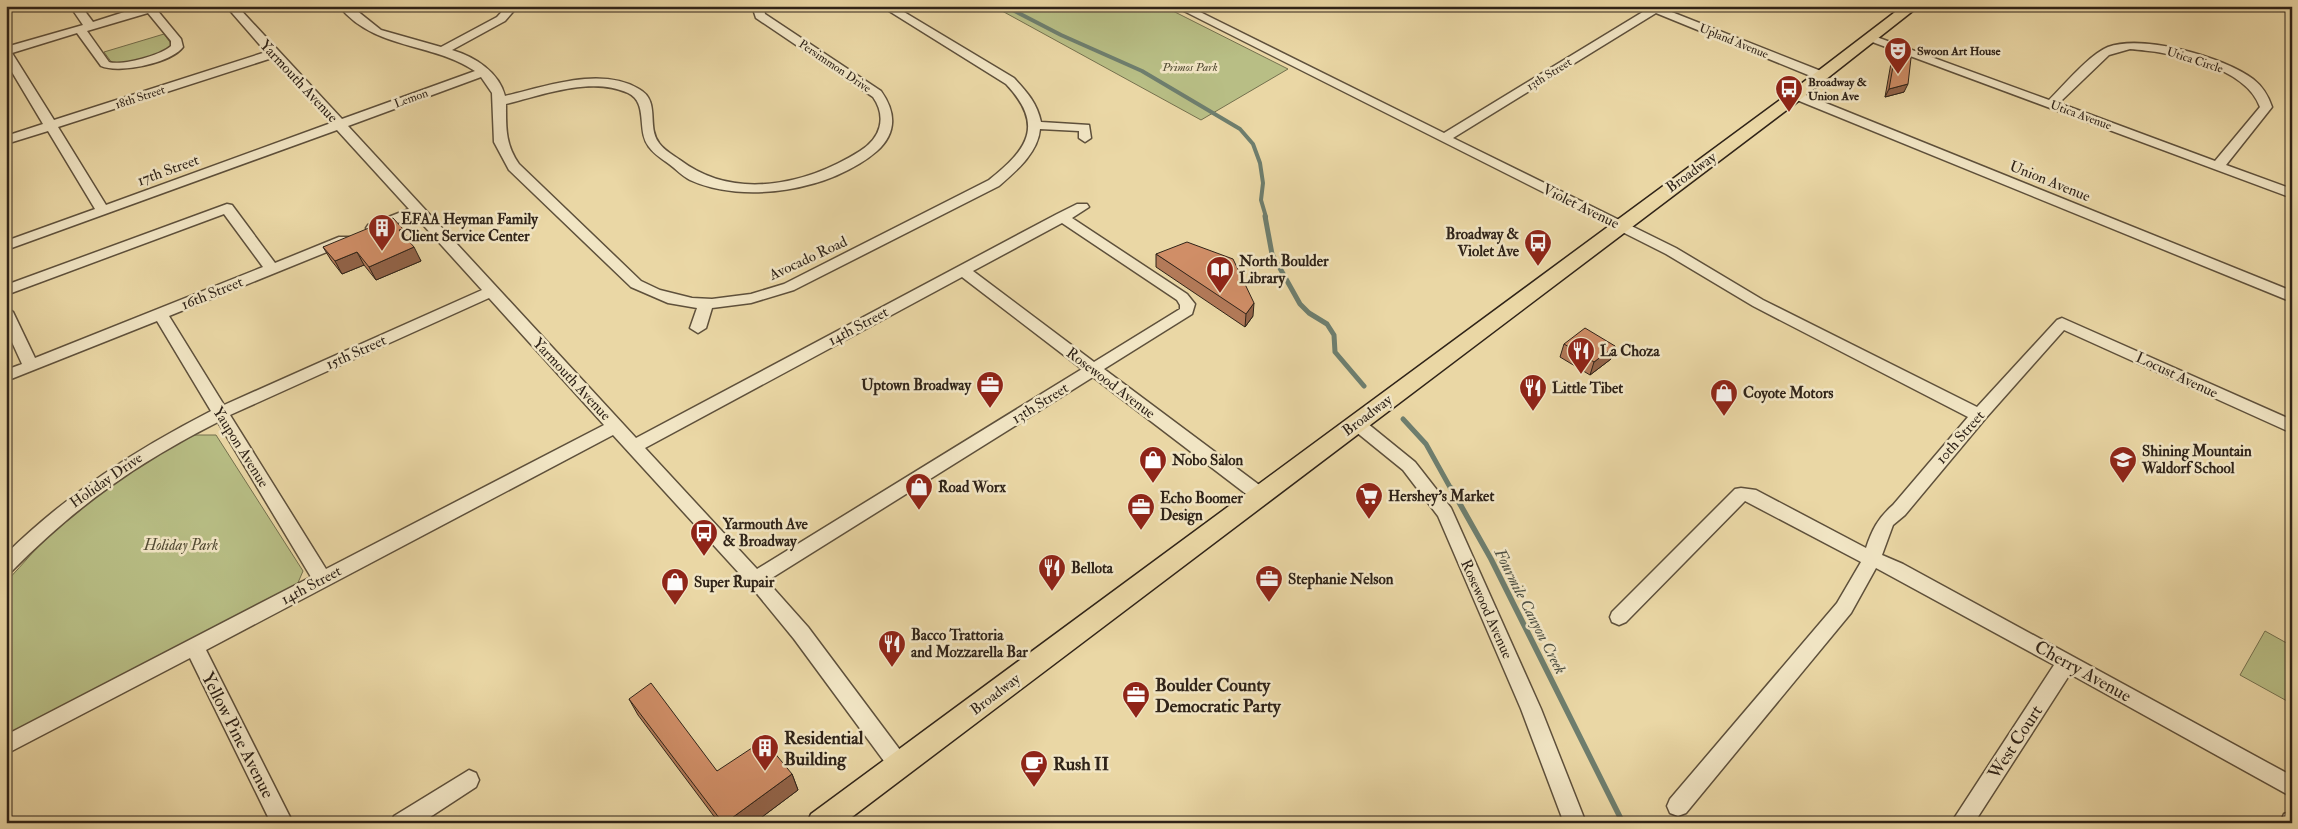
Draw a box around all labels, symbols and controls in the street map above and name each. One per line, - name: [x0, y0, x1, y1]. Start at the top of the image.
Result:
- street label: Upland Avenue: [1697, 21, 1771, 62]
- street label: Yarmouth Avenue: [255, 36, 342, 127]
- theatre icon: Swoon Art House: [1883, 36, 1913, 75]
- street label: Persimmon Drive: [796, 37, 874, 96]
- place label: Swoon Art House: [1917, 44, 2001, 59]
- street label: Utica Circle: [2165, 44, 2225, 77]
- street label: 13th Street: [1524, 55, 1575, 94]
- park label: Primos Park: [1161, 60, 1218, 75]
- bus stop icon: Broadway & Union Ave: [1774, 74, 1804, 113]
- place label: Broadway & Union Ave: [1808, 75, 1867, 104]
- street label: 18th Street: [113, 82, 167, 113]
- street label: Lemon: [392, 85, 430, 111]
- street label: Utica Avenue: [2048, 97, 2113, 133]
- street label: Broadway: [1662, 147, 1721, 197]
- street label: 17th Street: [135, 151, 202, 190]
- street label: Union Avenue: [2007, 157, 2093, 206]
- street label: Violet Avenue: [1539, 180, 1622, 233]
- place label: EFAA Heyman Family Client Service Center: [401, 210, 539, 246]
- building icon: EFAA Heyman Family Client Service Center: [367, 213, 397, 252]
- place label: Broadway & Violet Ave: [1445, 225, 1520, 261]
- bus stop icon: Broadway & Violet Ave: [1523, 228, 1553, 267]
- street label: Avocado Road: [765, 232, 851, 285]
- place label: North Boulder Library: [1238, 252, 1329, 289]
- library icon: North Boulder Library: [1205, 255, 1235, 294]
- street label: 16th Street: [179, 272, 246, 314]
- street label: 14th Street: [825, 303, 892, 350]
- street label: 15th Street: [323, 331, 389, 374]
- street label: Yarmouth Avenue: [528, 334, 615, 425]
- restaurant icon: La Choza: [1566, 336, 1596, 375]
- place label: La Choza: [1600, 342, 1661, 361]
- street label: Rosewood Avenue: [1062, 344, 1159, 423]
- street label: Locust Avenue: [2133, 348, 2221, 403]
- office icon: Uptown Broadway: [975, 370, 1005, 409]
- restaurant icon: Little Tibet: [1518, 373, 1548, 412]
- place label: Uptown Broadway: [861, 376, 972, 396]
- shop icon: Coyote Motors: [1709, 378, 1739, 417]
- street label: 13th Street: [1008, 379, 1072, 428]
- place label: Little Tibet: [1552, 379, 1623, 398]
- place label: Coyote Motors: [1743, 384, 1833, 404]
- street label: Broadway: [1338, 390, 1396, 440]
- street label: Yaupon Avenue: [207, 403, 273, 492]
- street label: 10th Street: [1932, 406, 1989, 468]
- place label: Shining Mountain Waldorf School: [2141, 442, 2252, 478]
- shop icon: Nobo Salon: [1138, 445, 1168, 484]
- school or university icon: Shining Mountain Waldorf School: [2108, 445, 2138, 484]
- street label: Holiday Drive: [66, 448, 146, 512]
- place label: Nobo Salon: [1171, 451, 1244, 470]
- shop icon: Road Worx: [904, 472, 934, 511]
- place label: Road Worx: [938, 478, 1006, 497]
- supermarket icon: Hershey's Market: [1354, 481, 1384, 520]
- place label: Hershey's Market: [1388, 487, 1494, 507]
- place label: Echo Boomer Design: [1160, 489, 1243, 526]
- office icon: Echo Boomer Design: [1126, 492, 1156, 531]
- place label: Yarmouth Ave & Broadway: [722, 515, 809, 552]
- bus stop icon: Yarmouth Ave & Broadway: [689, 518, 719, 557]
- park label: Holiday Park: [143, 536, 218, 555]
- water label: Fourmile Canyon Creek: [1489, 544, 1571, 678]
- restaurant icon: Bellota: [1037, 553, 1067, 592]
- street label: Rosewood Avenue: [1456, 557, 1517, 662]
- place label: Bellota: [1071, 559, 1114, 578]
- street label: 14th Street: [278, 562, 345, 609]
- office icon: Stephanie Nelson: [1254, 564, 1284, 603]
- shop icon: Super Rupair: [660, 567, 690, 606]
- place label: Stephanie Nelson: [1288, 570, 1394, 590]
- place label: Super Rupair: [694, 573, 775, 593]
- place label: Bacco Trattoria and Mozzarella Bar: [911, 626, 1028, 662]
- restaurant icon: Bacco Trattoria and Mozzarella Bar: [877, 629, 907, 668]
- street label: Cherry Avenue: [2030, 635, 2136, 708]
- street label: Yellow Pine Avenue: [196, 668, 280, 803]
- street label: Broadway: [966, 669, 1024, 719]
- place label: Boulder County Democratic Party: [1155, 674, 1282, 718]
- office icon: Boulder County Democratic Party: [1121, 680, 1151, 719]
- street label: West Court: [1982, 701, 2048, 784]
- place label: Residential Building: [784, 727, 864, 771]
- building icon: Residential Building: [750, 733, 780, 772]
- cafe icon: Rush II: [1019, 749, 1049, 788]
- place label: Rush II: [1053, 753, 1109, 776]

